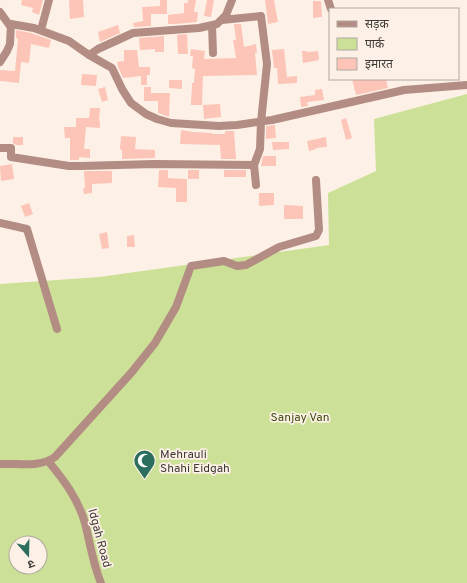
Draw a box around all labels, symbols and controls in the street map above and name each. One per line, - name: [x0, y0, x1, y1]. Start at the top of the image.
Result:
- legend: [329, 8, 459, 80]
- text: सड़क: [365, 17, 390, 33]
- text: पार्क: [365, 37, 385, 53]
- text: इमारत: [365, 57, 394, 73]
- park label: Sanjay Van: [270, 410, 330, 426]
- place label: Mehrauli Shahi Eidgah: [160, 447, 230, 477]
- mosque icon: Mehrauli Shahi Eidgah: [131, 448, 157, 481]
- street label: Idgah Road: [83, 507, 115, 570]
- north arrow: [8, 535, 48, 575]
- text: उ: [25, 556, 36, 571]

